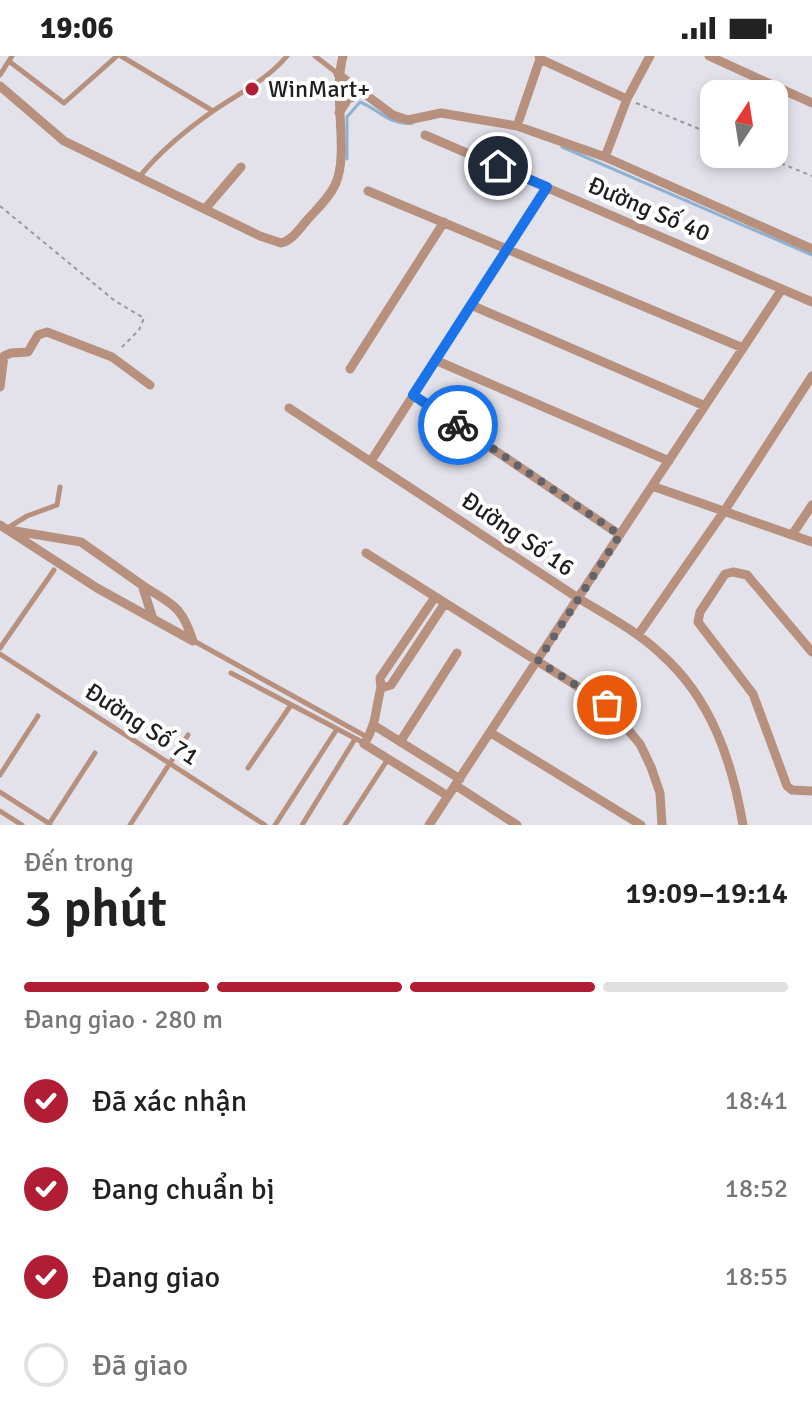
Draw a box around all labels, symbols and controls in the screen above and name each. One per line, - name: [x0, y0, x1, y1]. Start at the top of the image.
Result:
- text: 19:06: [40, 10, 114, 47]
- place label: WinMart+: [268, 74, 370, 104]
- marker: WinMart+: [243, 80, 261, 98]
- north arrow: [700, 80, 788, 168]
- map controls: [700, 80, 788, 168]
- pin: [464, 132, 532, 200]
- icon: home: [476, 144, 520, 188]
- street label: Đường Số 40: [583, 170, 715, 248]
- courier: [418, 385, 498, 465]
- icon: bike: [436, 403, 480, 447]
- street label: Đường Số 16: [456, 485, 580, 583]
- pin: [573, 671, 641, 739]
- street label: Đường Số 71: [79, 676, 205, 772]
- icon: bag: [585, 683, 629, 727]
- text: Đến trong: [24, 847, 134, 879]
- text: 19:09–19:14: [625, 875, 788, 912]
- text: 3 phút: [24, 877, 167, 941]
- text: Đang giao · 280 m: [24, 1004, 223, 1036]
- icon: check: [24, 1079, 68, 1123]
- text: Đã xác nhận: [92, 1083, 247, 1120]
- text: 18:41: [725, 1085, 788, 1117]
- icon: check: [24, 1167, 68, 1211]
- text: Đang chuẩn bị: [92, 1171, 275, 1208]
- text: 18:52: [725, 1173, 788, 1205]
- icon: check: [24, 1255, 68, 1299]
- text: Đang giao: [92, 1259, 220, 1296]
- text: 18:55: [725, 1261, 788, 1293]
- text: Đã giao: [92, 1347, 188, 1384]

